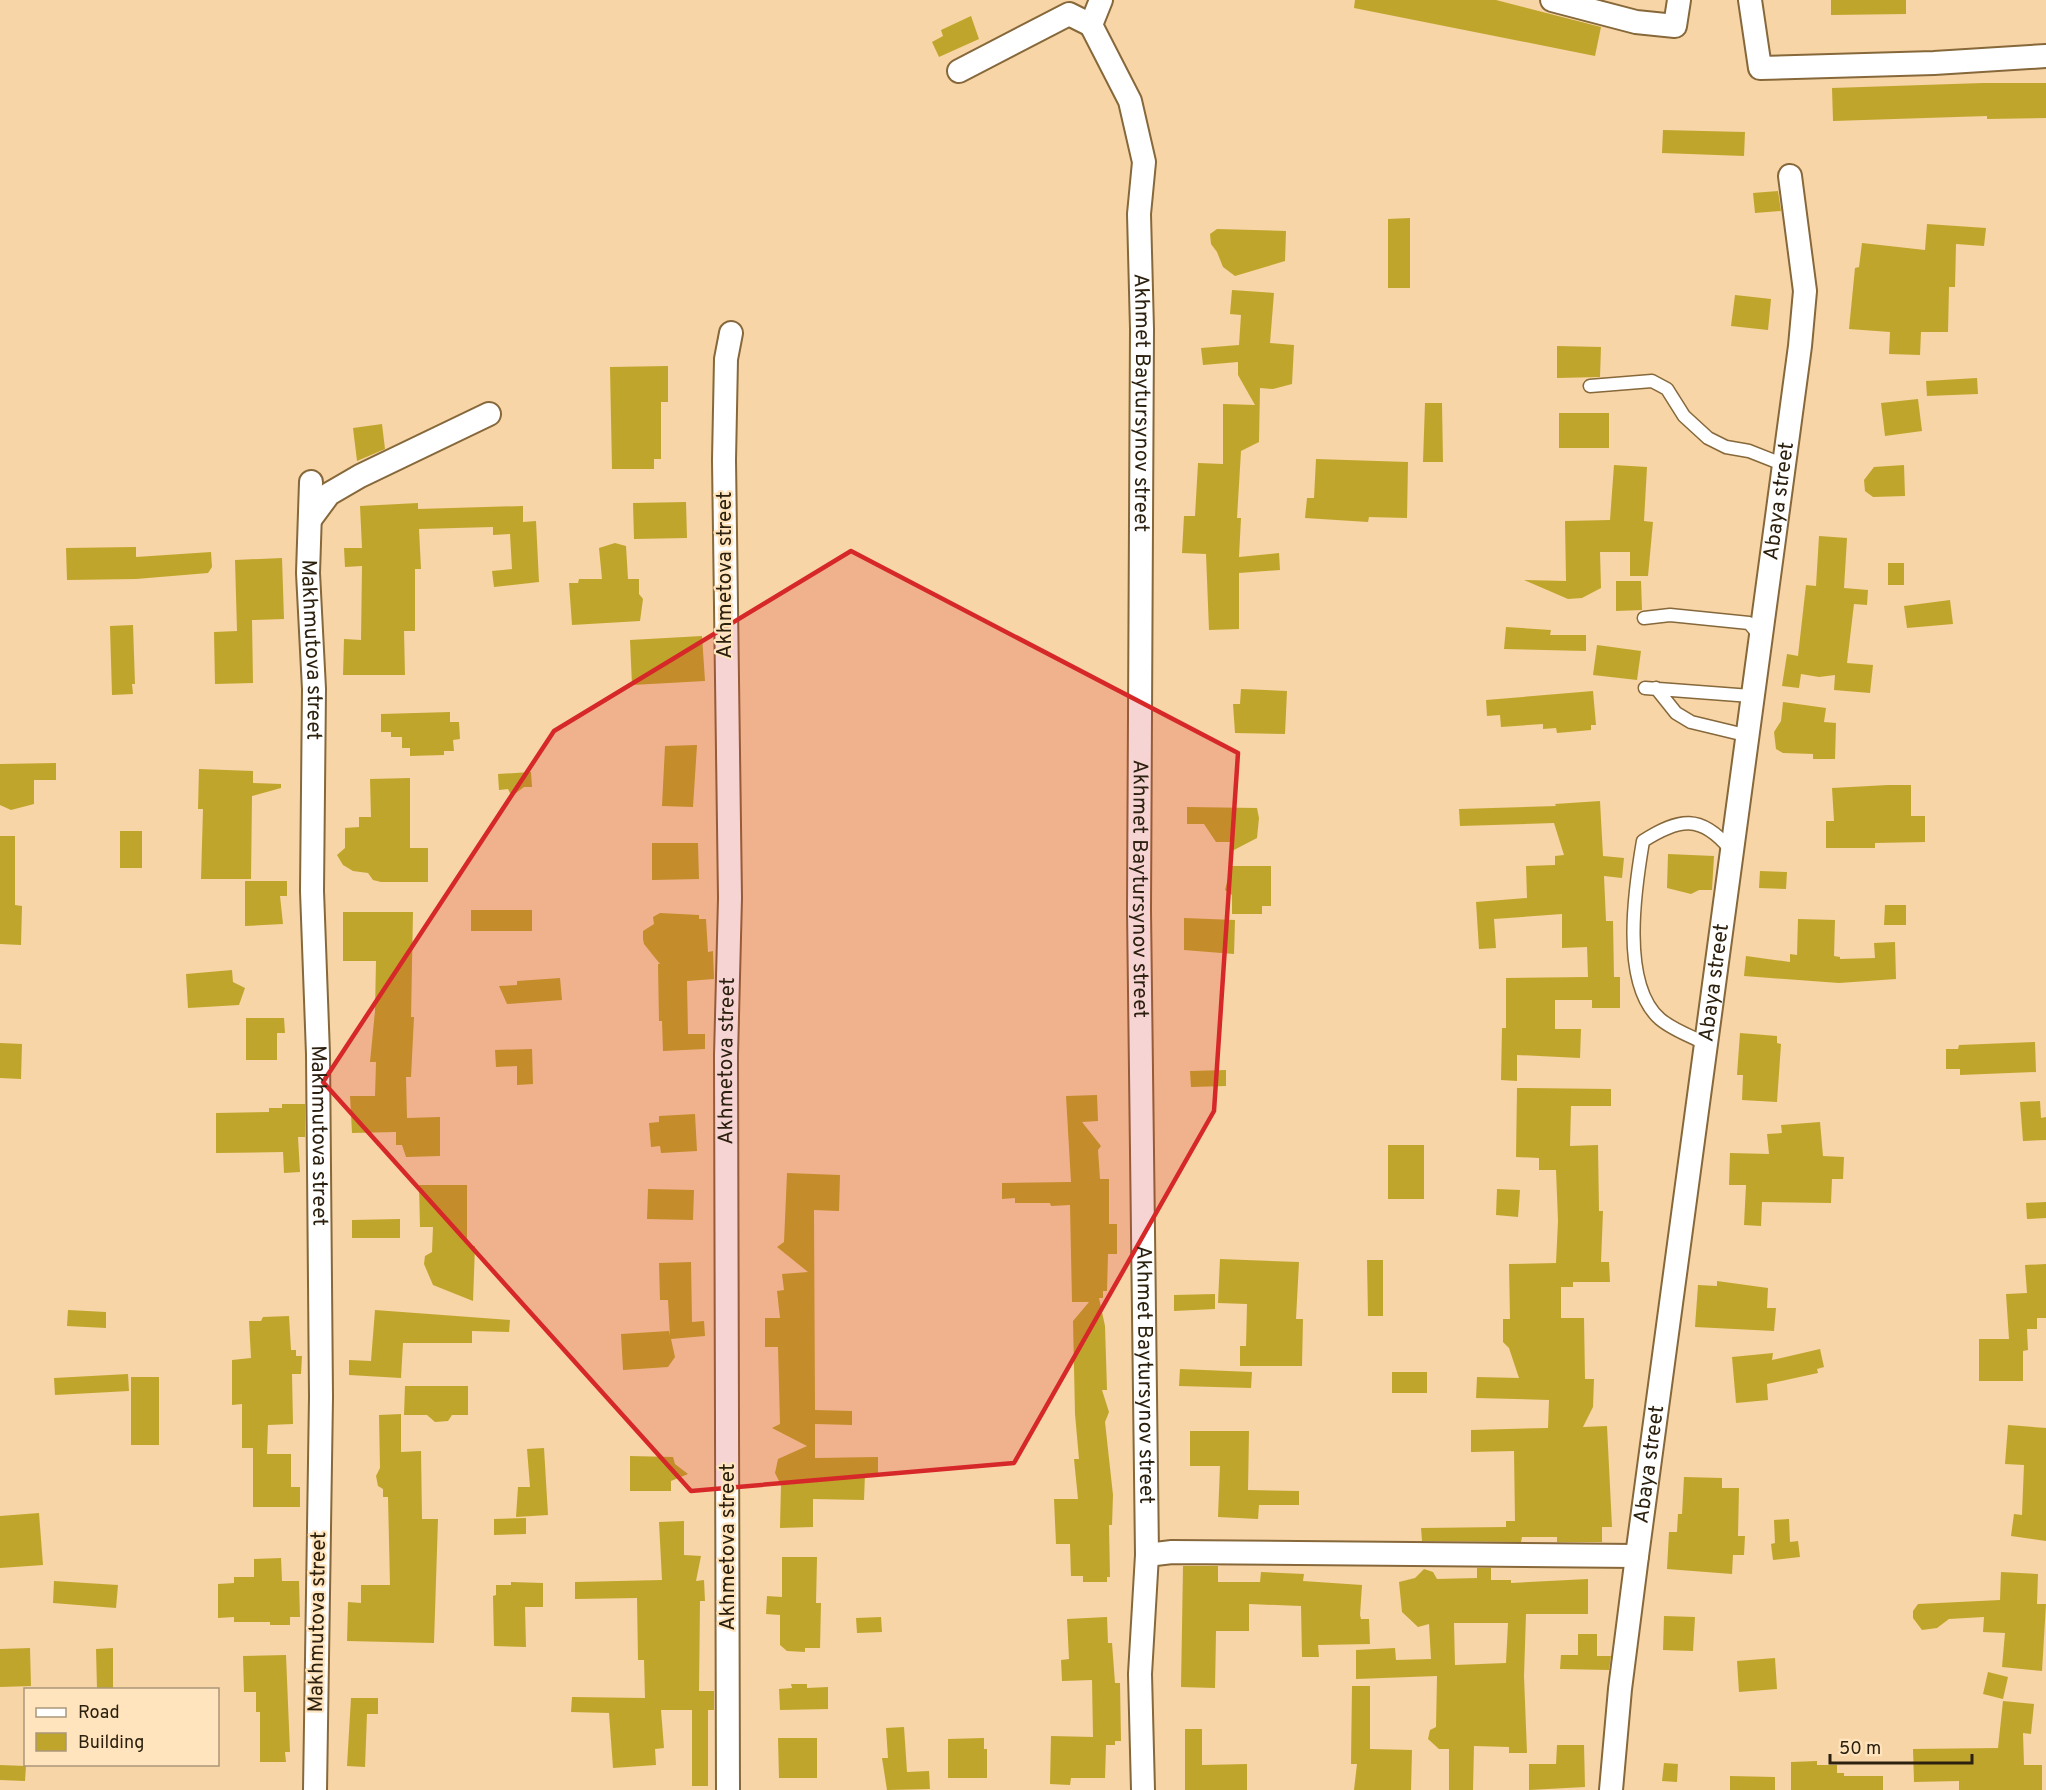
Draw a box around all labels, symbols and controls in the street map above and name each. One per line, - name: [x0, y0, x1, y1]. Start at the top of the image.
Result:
- street label: Akhmet Baytursynov street: [1127, 273, 1155, 532]
- street label: Abaya street: [1758, 440, 1800, 562]
- street label: Akhmetova street: [712, 491, 739, 659]
- street label: Makhmutova street: [294, 559, 328, 740]
- street label: Akhmet Baytursynov street: [1125, 759, 1154, 1018]
- street label: Abaya street: [1693, 922, 1736, 1044]
- street label: Akhmetova street: [712, 977, 741, 1145]
- street label: Makhmutova street: [304, 1045, 333, 1226]
- street label: Akhmet Baytursynov street: [1130, 1245, 1160, 1504]
- street label: Abaya street: [1628, 1403, 1671, 1525]
- street label: Akhmetova street: [715, 1463, 742, 1631]
- street label: Makhmutova street: [303, 1531, 333, 1713]
- legend: [24, 1688, 219, 1766]
- text: Road: [78, 1702, 120, 1725]
- scale bar: [1830, 1727, 1972, 1765]
- text: Building: [78, 1732, 144, 1755]
- text: 50 m: [1839, 1738, 1881, 1761]

